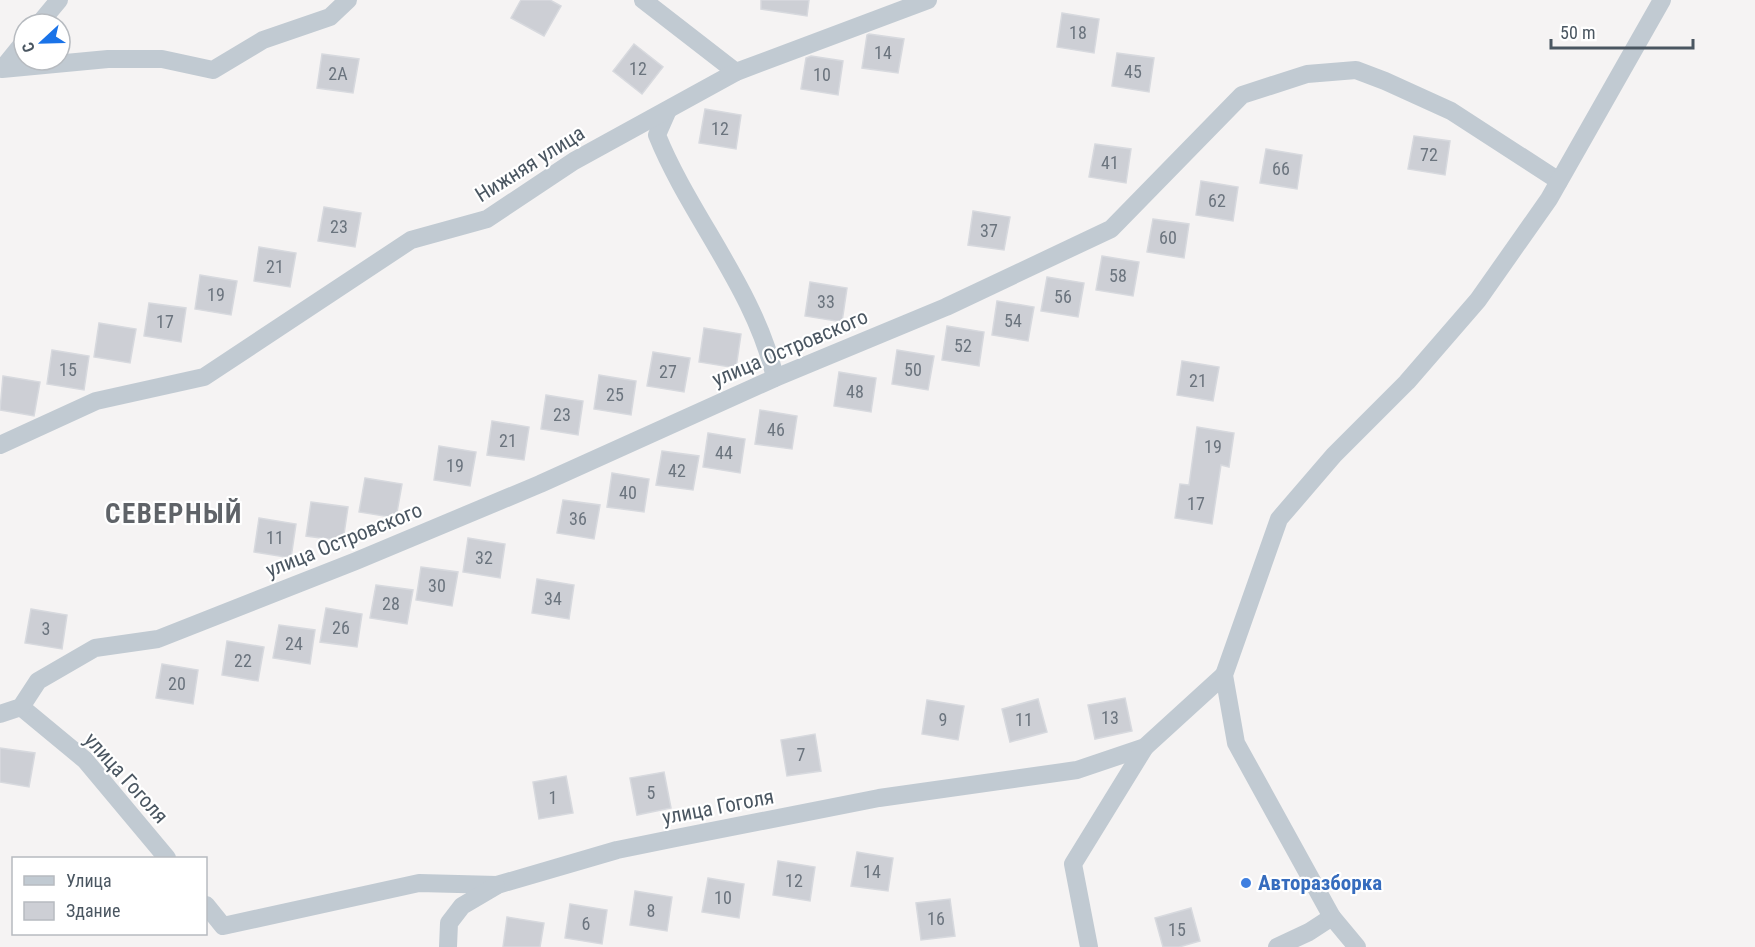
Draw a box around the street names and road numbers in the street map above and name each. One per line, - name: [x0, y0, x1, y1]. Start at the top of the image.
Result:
- street label: Нижняя улица: [471, 121, 589, 207]
- street label: улица Островского: [709, 304, 871, 392]
- street label: улица Островского: [262, 498, 426, 582]
- street label: улица Гоголя: [79, 728, 173, 828]
- street label: улица Гоголя: [660, 784, 776, 830]

